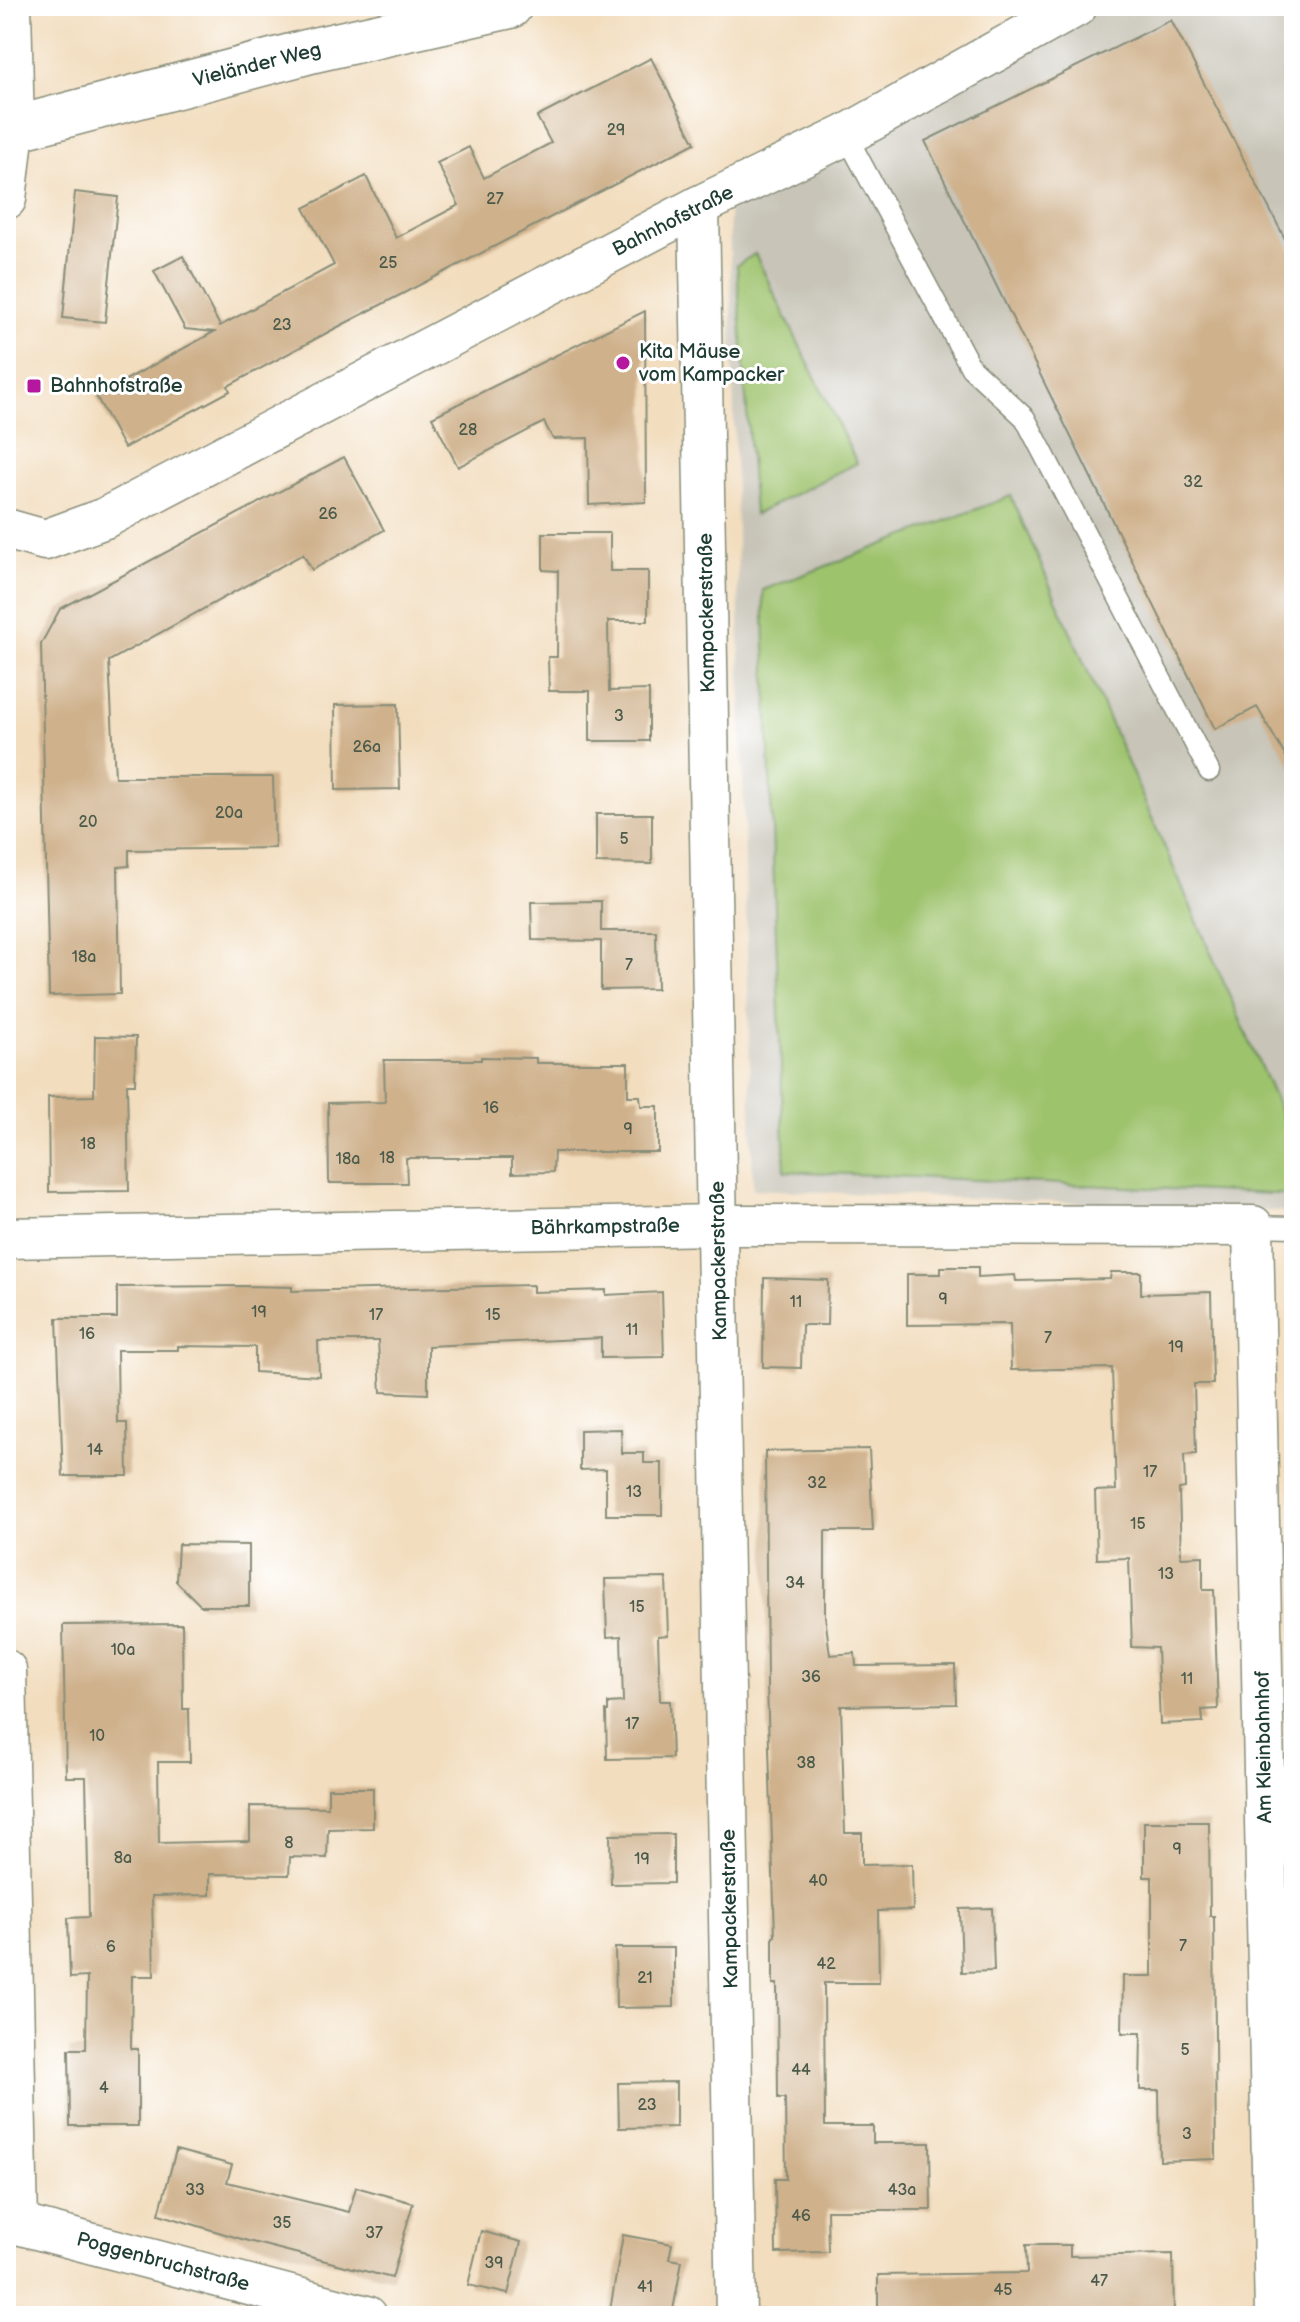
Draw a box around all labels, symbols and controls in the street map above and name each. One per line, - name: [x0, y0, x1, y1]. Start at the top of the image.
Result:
- street label: Vieländer Weg: [190, 37, 324, 93]
- house number: 29: [607, 121, 625, 140]
- street label: Bahnhofstraße: [609, 180, 738, 262]
- house number: 27: [486, 190, 504, 209]
- house number: 25: [379, 254, 397, 273]
- house number: 23: [273, 316, 292, 335]
- place label: Kita Mäuse vom Kampacker: [638, 340, 785, 387]
- marker: Kita Mäuse vom Kampacker: [614, 354, 632, 372]
- place label: Bahnhofstraße: [50, 374, 183, 398]
- marker: Bahnhofstraße: [25, 377, 43, 395]
- house number: 28: [459, 421, 477, 440]
- house number: 32: [1183, 473, 1203, 492]
- house number: 26: [318, 505, 338, 524]
- street label: Kampackerstraße: [694, 533, 720, 693]
- house number: 3: [614, 707, 624, 726]
- house number: 26a: [353, 738, 381, 757]
- house number: 20a: [215, 804, 243, 823]
- house number: 20: [79, 813, 97, 832]
- house number: 5: [619, 830, 629, 849]
- house number: 18a: [72, 948, 96, 967]
- house number: 7: [625, 956, 633, 975]
- house number: 16: [483, 1099, 499, 1118]
- house number: 9: [623, 1120, 633, 1139]
- house number: 18: [80, 1135, 96, 1154]
- house number: 18: [379, 1149, 395, 1168]
- house number: 18a: [336, 1150, 360, 1169]
- street label: Kampackerstraße: [706, 1181, 732, 1341]
- street label: Bährkampstraße: [530, 1214, 680, 1240]
- house number: 9: [938, 1290, 948, 1309]
- house number: 11: [790, 1293, 802, 1312]
- house number: 19: [251, 1303, 267, 1322]
- house number: 17: [369, 1306, 383, 1325]
- house number: 15: [485, 1306, 501, 1325]
- house number: 11: [626, 1321, 638, 1340]
- house number: 16: [79, 1325, 95, 1344]
- house number: 7: [1044, 1329, 1052, 1348]
- house number: 19: [1168, 1338, 1184, 1357]
- house number: 14: [87, 1441, 103, 1460]
- house number: 17: [1143, 1463, 1157, 1482]
- house number: 32: [807, 1474, 827, 1493]
- house number: 13: [626, 1483, 642, 1502]
- house number: 15: [1130, 1515, 1146, 1534]
- house number: 13: [1158, 1565, 1174, 1584]
- house number: 34: [785, 1574, 805, 1593]
- house number: 15: [629, 1598, 645, 1617]
- house number: 10a: [111, 1641, 135, 1660]
- house number: 36: [801, 1668, 821, 1687]
- house number: 11: [1181, 1670, 1193, 1689]
- street label: Am Kleinbahnhof: [1251, 1670, 1277, 1824]
- house number: 17: [625, 1715, 639, 1734]
- house number: 10: [89, 1727, 105, 1746]
- house number: 38: [796, 1754, 816, 1773]
- street label: Kampackerstraße: [717, 1829, 743, 1989]
- house number: 8: [284, 1834, 294, 1853]
- house number: 9: [1172, 1840, 1182, 1859]
- house number: 8a: [114, 1849, 132, 1868]
- house number: 19: [634, 1850, 650, 1869]
- house number: 40: [808, 1872, 828, 1891]
- house number: 7: [1179, 1937, 1187, 1956]
- house number: 6: [106, 1938, 116, 1957]
- house number: 42: [816, 1955, 836, 1974]
- house number: 21: [637, 1969, 653, 1988]
- house number: 5: [1180, 2041, 1190, 2060]
- house number: 44: [791, 2061, 811, 2080]
- house number: 4: [99, 2079, 109, 2098]
- house number: 23: [638, 2096, 657, 2115]
- house number: 3: [1182, 2125, 1192, 2144]
- house number: 33: [185, 2181, 205, 2200]
- house number: 43a: [888, 2181, 916, 2200]
- house number: 46: [791, 2207, 811, 2226]
- house number: 35: [272, 2214, 292, 2233]
- house number: 37: [365, 2224, 383, 2243]
- street label: Poggenbruchstraße: [74, 2227, 252, 2297]
- house number: 39: [484, 2254, 504, 2273]
- house number: 47: [1090, 2272, 1108, 2291]
- house number: 41: [637, 2278, 653, 2297]
- house number: 45: [994, 2281, 1012, 2300]

